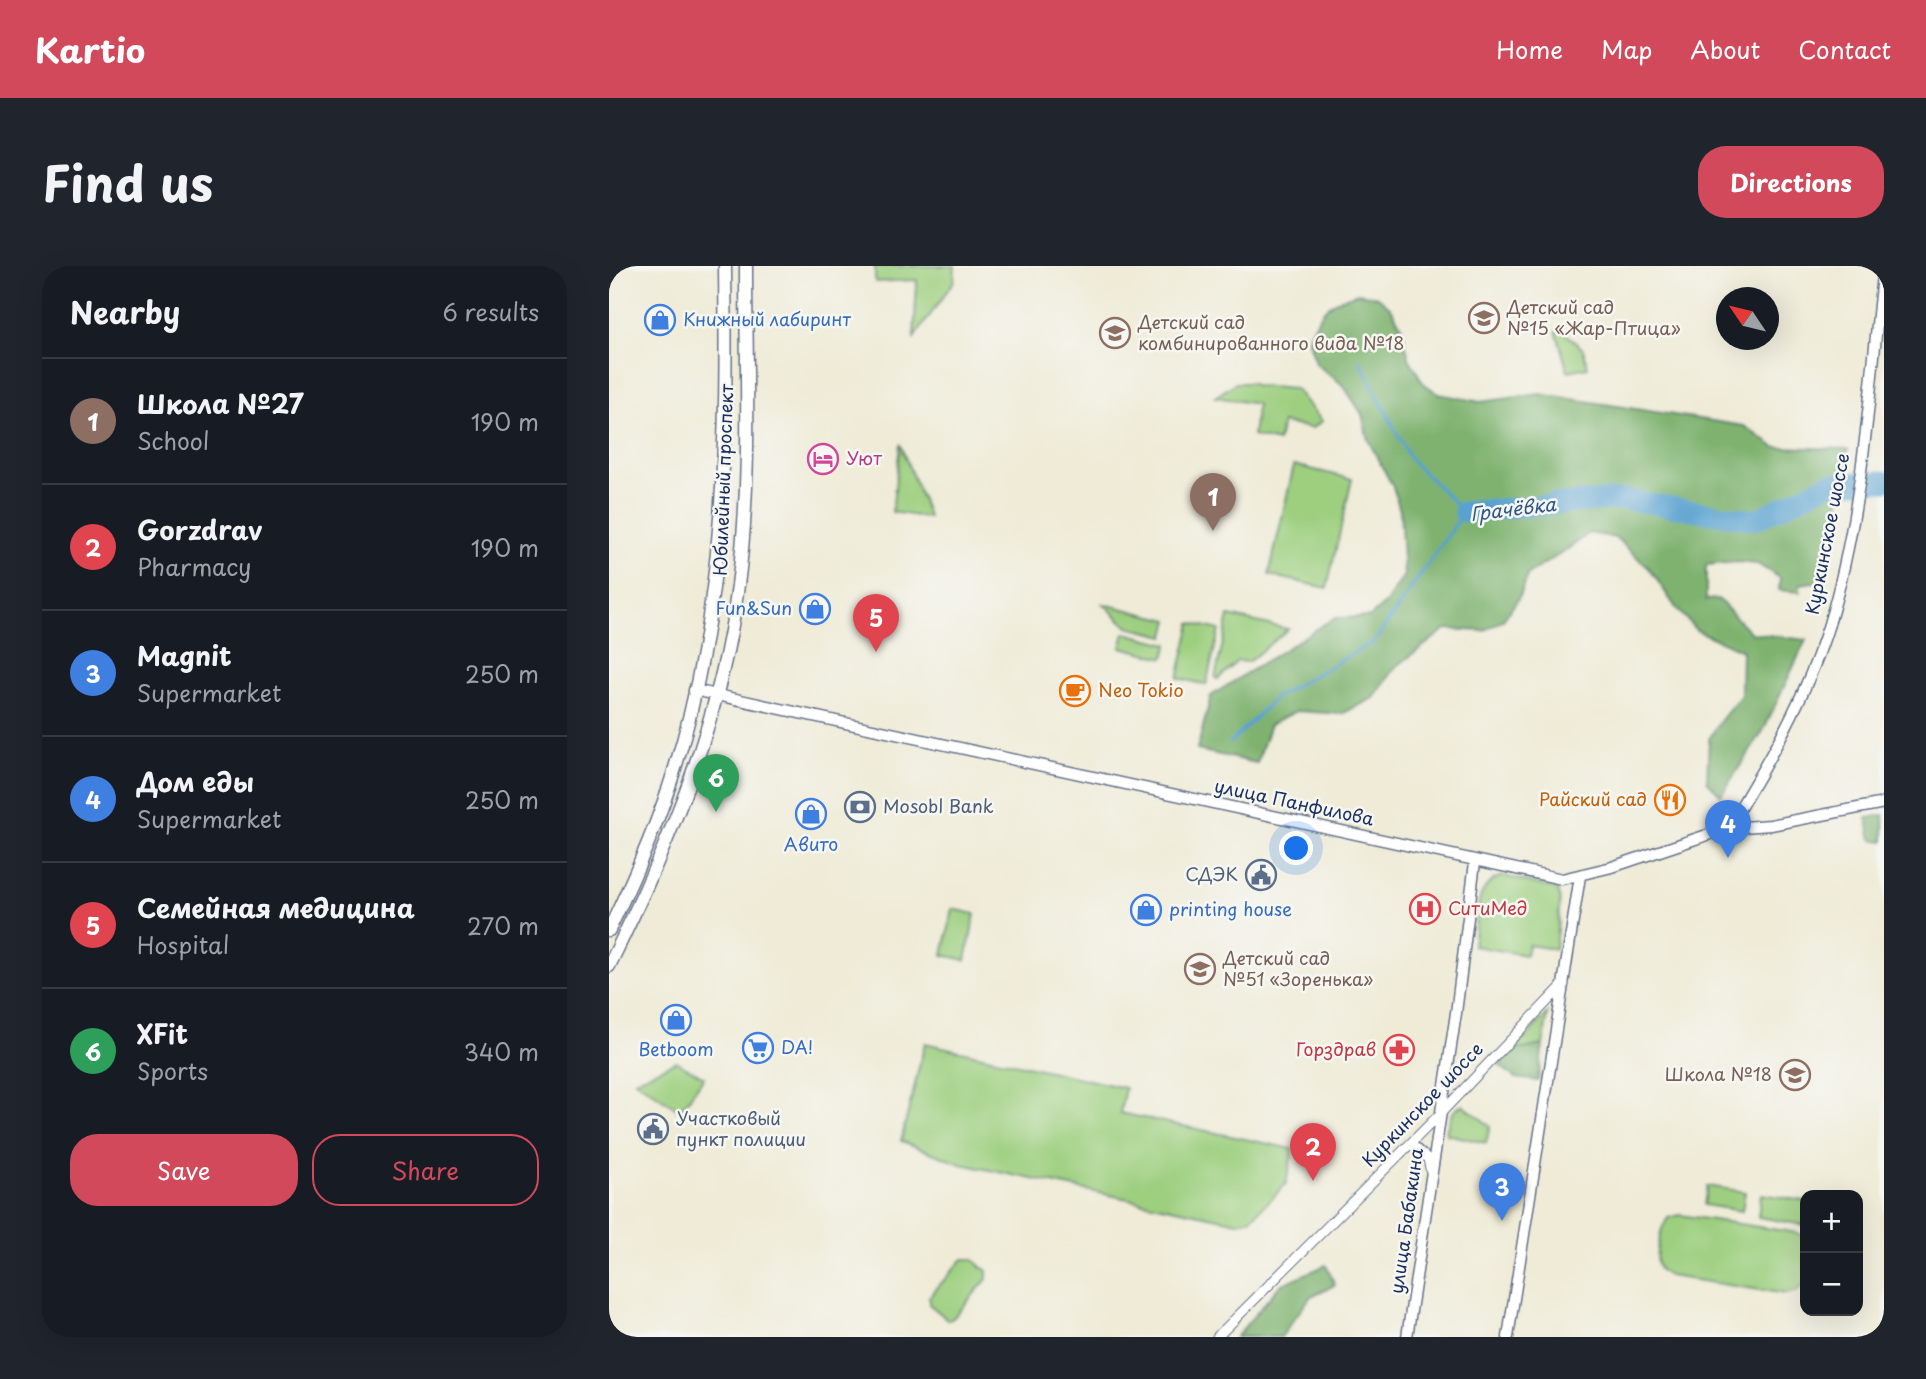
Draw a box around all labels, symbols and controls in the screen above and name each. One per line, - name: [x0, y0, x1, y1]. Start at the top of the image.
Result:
- text: Kartio: [35, 24, 145, 74]
- text: Home: [1496, 31, 1563, 67]
- text: Map: [1601, 31, 1652, 67]
- text: About: [1690, 31, 1760, 67]
- text: Contact: [1798, 31, 1891, 67]
- text: Find us: [42, 145, 213, 219]
- button: Directions: [1698, 146, 1884, 218]
- north arrow: [1716, 287, 1779, 350]
- text: Nearby: [70, 289, 180, 334]
- place label: Детский сад №15 «Жар-Птица»: [1506, 293, 1681, 341]
- text: 6 results: [443, 294, 539, 329]
- school or university icon: Детский сад №15 «Жар-Птица»: [1467, 301, 1501, 335]
- shop icon: Книжный лабиринт: [643, 303, 677, 337]
- place label: Книжный лабиринт: [683, 305, 851, 332]
- place label: Детский сад комбинированного вида №18: [1137, 308, 1404, 356]
- school or university icon: Детский сад комбинированного вида №18: [1098, 316, 1132, 350]
- street label: Юбилейный проспект: [706, 383, 739, 576]
- text: Школа №27: [137, 384, 304, 423]
- text: 1: [88, 404, 99, 439]
- text: 190 m: [471, 404, 539, 439]
- text: School: [137, 423, 209, 458]
- hotel icon: Уют: [806, 442, 840, 476]
- place label: Уют: [846, 444, 882, 471]
- street label: Куркинское шоссе: [1798, 451, 1855, 617]
- pin: 1: [1190, 473, 1236, 531]
- water label: Грачёвка: [1469, 489, 1558, 527]
- text: Gorzdrav: [137, 510, 262, 549]
- text: 2: [85, 530, 101, 565]
- text: 190 m: [471, 530, 539, 565]
- text: Pharmacy: [137, 549, 251, 584]
- shop icon: Fun&Sun: [798, 592, 832, 626]
- place label: Fun&Sun: [716, 594, 792, 621]
- pin: 5: [853, 594, 899, 652]
- text: Magnit: [137, 636, 232, 675]
- text: 3: [85, 656, 101, 691]
- text: 250 m: [465, 656, 539, 691]
- cafe icon: Neo Tokio: [1058, 674, 1092, 708]
- text: Supermarket: [137, 675, 281, 710]
- place label: Neo Tokio: [1098, 676, 1184, 703]
- pin: 6: [693, 754, 739, 812]
- text: Дом еды: [137, 762, 254, 801]
- street label: улица Панфилова: [1212, 771, 1377, 832]
- text: 4: [85, 782, 101, 817]
- text: 250 m: [465, 782, 539, 817]
- restaurant icon: Райский сад: [1653, 783, 1687, 817]
- place label: Райский сад: [1539, 785, 1647, 812]
- bank icon: Mosobl Bank: [843, 790, 877, 824]
- place label: Mosobl Bank: [883, 792, 994, 819]
- shop icon: Авито: [794, 797, 828, 831]
- pin: 4: [1705, 800, 1751, 858]
- text: Supermarket: [137, 801, 281, 836]
- place label: Авито: [784, 830, 838, 857]
- your location: [1279, 831, 1313, 865]
- public building icon: СДЭК: [1244, 858, 1278, 892]
- place label: СДЭК: [1185, 860, 1238, 887]
- text: Семейная медицина: [137, 888, 415, 927]
- hospital icon: СитиМед: [1408, 892, 1442, 926]
- shop icon: printing house: [1129, 893, 1163, 927]
- place label: СитиМед: [1448, 894, 1527, 921]
- place label: printing house: [1169, 895, 1292, 922]
- text: 5: [86, 908, 100, 943]
- text: 270 m: [467, 908, 539, 943]
- text: Hospital: [137, 927, 229, 962]
- place label: Детский сад №51 «Зоренька»: [1222, 944, 1373, 992]
- school or university icon: Детский сад №51 «Зоренька»: [1183, 952, 1217, 986]
- shop icon: Betboom: [659, 1003, 693, 1037]
- text: XFit: [137, 1014, 188, 1053]
- supermarket icon: DA!: [741, 1031, 775, 1065]
- place label: DA!: [781, 1033, 813, 1060]
- pharmacy icon: Горздрав: [1382, 1033, 1416, 1067]
- text: 6: [85, 1034, 101, 1069]
- text: 340 m: [464, 1034, 539, 1069]
- place label: Betboom: [638, 1035, 714, 1062]
- place label: Горздрав: [1296, 1035, 1376, 1062]
- street label: Куркинское шоссе: [1355, 1036, 1489, 1172]
- text: Sports: [137, 1053, 208, 1088]
- school or university icon: Школа №18: [1778, 1058, 1812, 1092]
- place label: Школа №18: [1665, 1060, 1772, 1087]
- place label: Участковый пункт полиции: [676, 1104, 806, 1152]
- public building icon: Участковый пункт полиции: [636, 1112, 670, 1146]
- pin: 2: [1290, 1123, 1336, 1181]
- button: Save: [70, 1134, 298, 1206]
- button: Share: [312, 1134, 539, 1206]
- street label: улица Бабакина: [1382, 1145, 1429, 1295]
- pin: 3: [1479, 1163, 1525, 1221]
- map controls: [1800, 1190, 1863, 1316]
- button: +: [1800, 1190, 1863, 1253]
- button: −: [1800, 1253, 1863, 1316]

